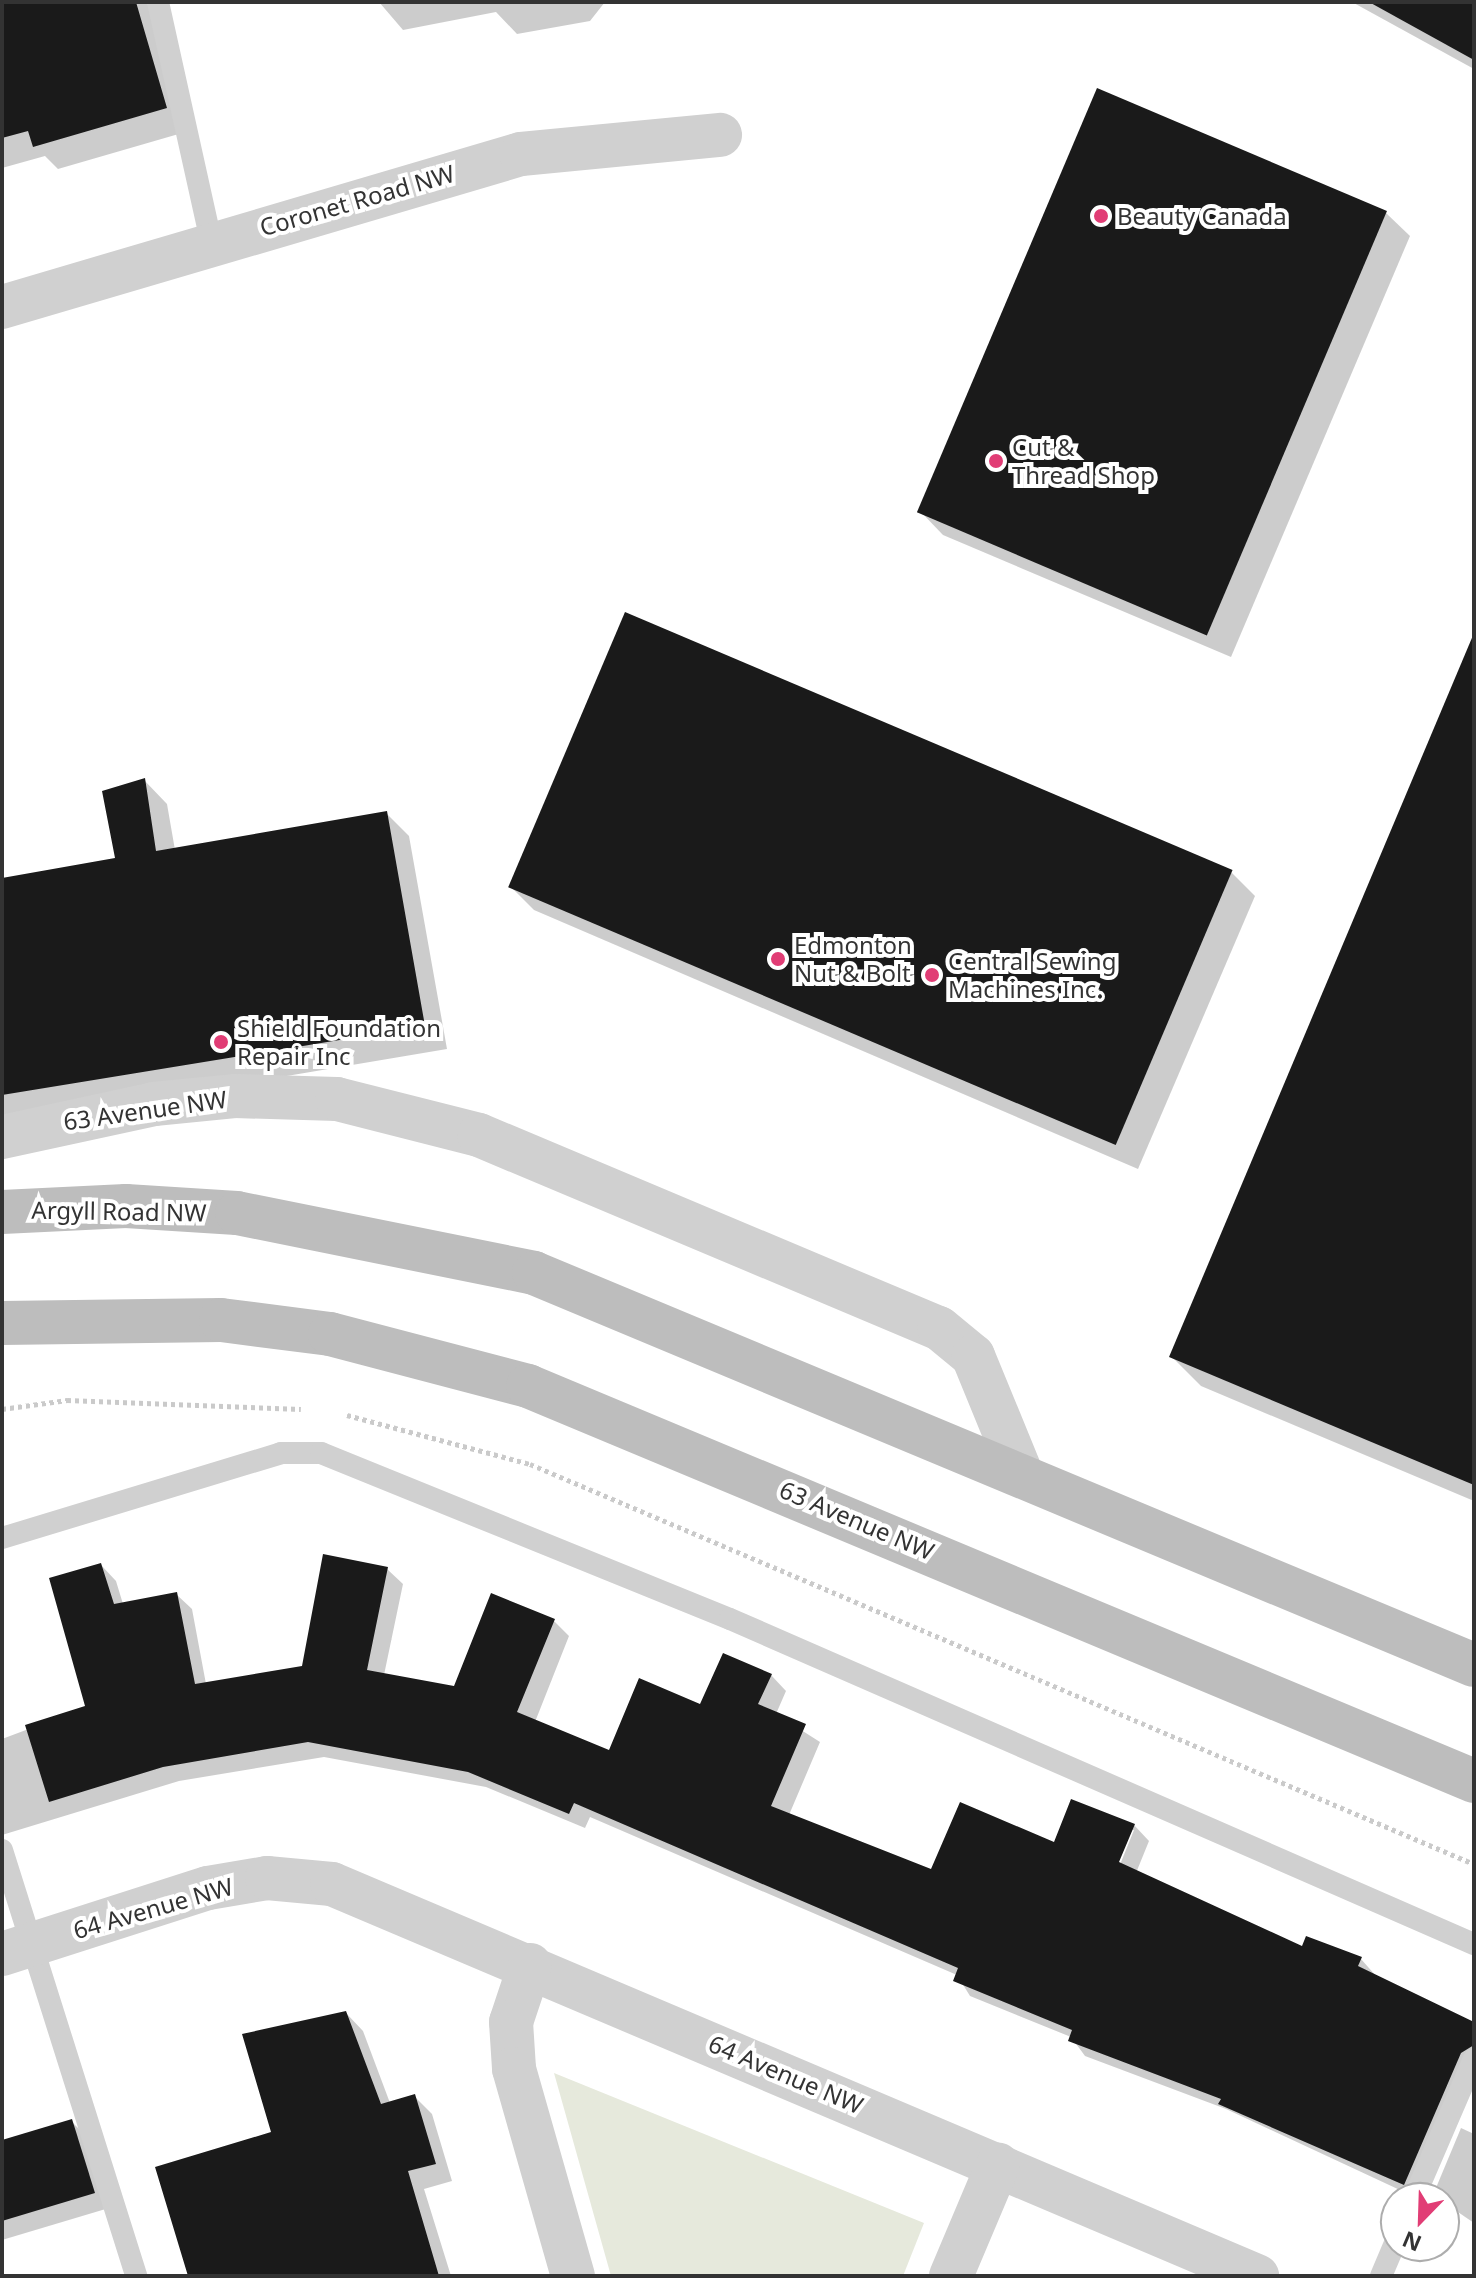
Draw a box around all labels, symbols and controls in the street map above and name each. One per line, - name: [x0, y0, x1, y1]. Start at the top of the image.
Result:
- street label: Coronet Road NW: [256, 158, 458, 242]
- place label: Beauty Canada: [1117, 202, 1287, 230]
- marker: Beauty Canada: [1092, 207, 1110, 225]
- place label: Cut & Thread Shop: [1012, 433, 1155, 489]
- marker: Cut & Thread Shop: [987, 452, 1005, 470]
- place label: Edmonton Nut & Bolt: [794, 931, 912, 987]
- place label: Central Sewing Machines Inc.: [948, 947, 1116, 1003]
- marker: Edmonton Nut & Bolt: [769, 950, 787, 968]
- marker: Central Sewing Machines Inc.: [923, 966, 941, 984]
- place label: Shield Foundation Repair Inc: [237, 1014, 441, 1070]
- marker: Shield Foundation Repair Inc: [212, 1033, 230, 1051]
- street label: 63 Avenue NW: [61, 1084, 229, 1136]
- street label: Argyll Road NW: [31, 1195, 207, 1227]
- street label: 63 Avenue NW: [776, 1475, 938, 1565]
- street label: 64 Avenue NW: [70, 1871, 236, 1945]
- street label: 64 Avenue NW: [705, 2029, 867, 2119]
- north arrow: [1380, 2182, 1460, 2262]
- text: N: [1397, 2225, 1426, 2260]

